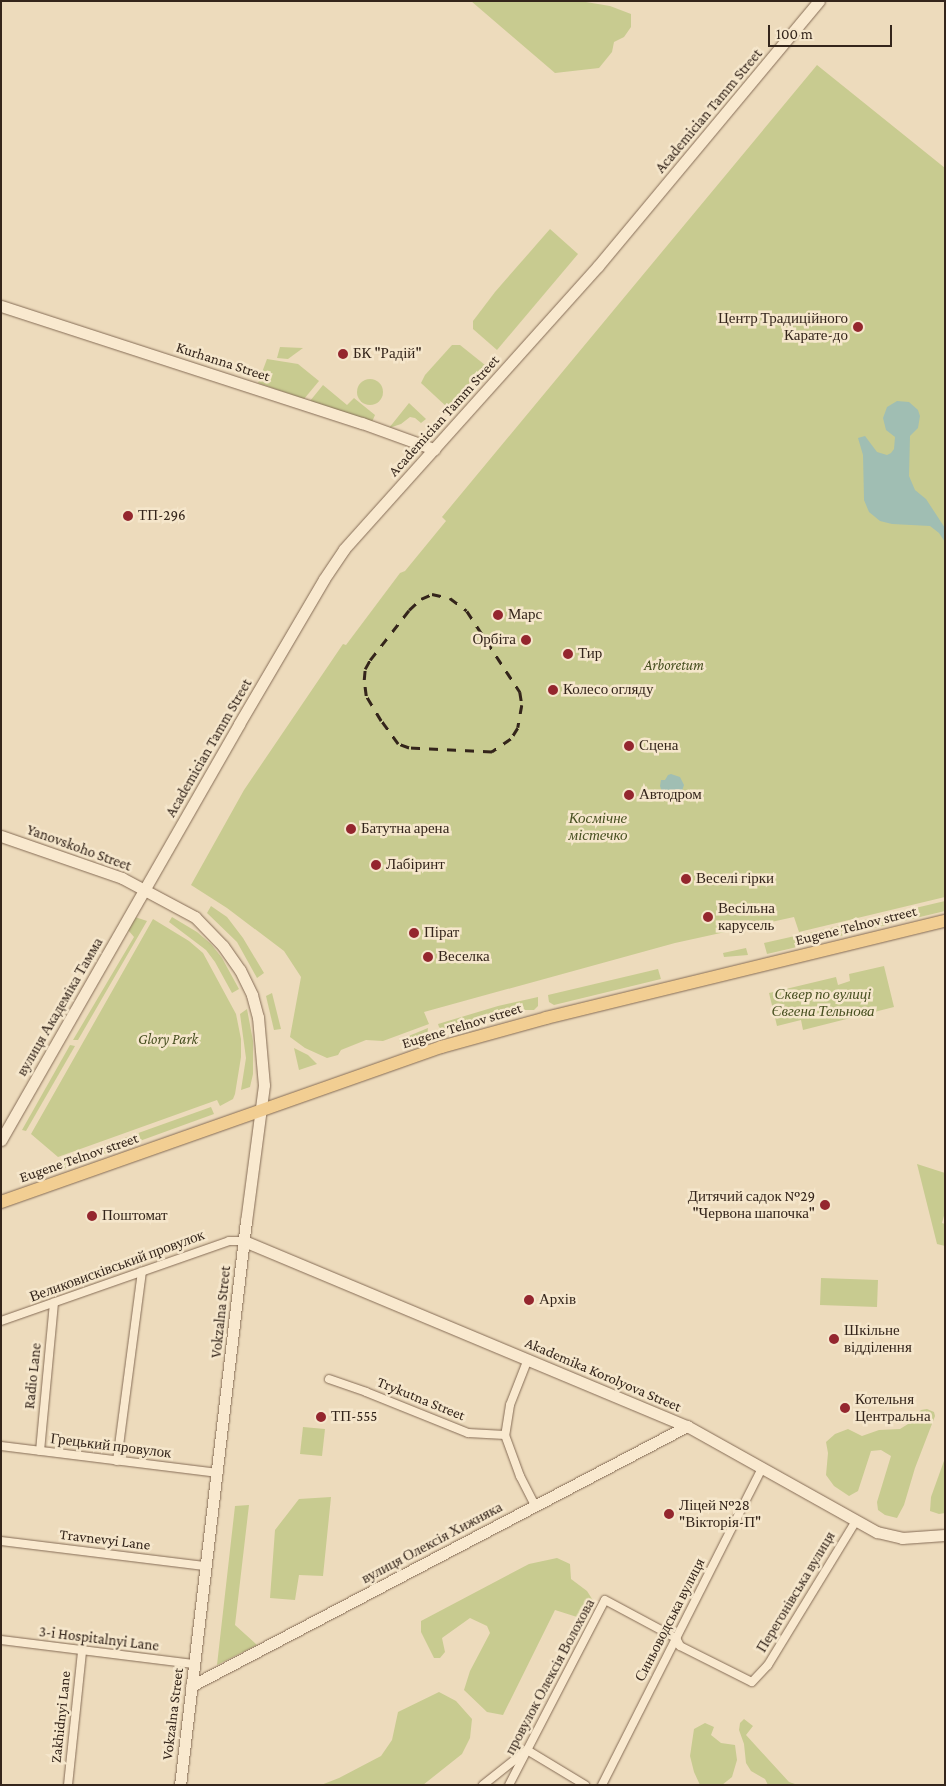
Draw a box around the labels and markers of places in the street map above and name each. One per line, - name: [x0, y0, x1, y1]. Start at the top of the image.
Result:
- place label: Центр Традиційного Карате-до: [718, 309, 848, 344]
- marker: Центр Традиційного Карате-до: [852, 321, 864, 333]
- place label: БК "Радій": [353, 345, 422, 363]
- marker: БК "Радій": [337, 348, 349, 360]
- place label: ТП-296: [138, 507, 186, 525]
- marker: ТП-296: [122, 510, 134, 522]
- place label: Марс: [508, 606, 542, 624]
- marker: Марс: [492, 609, 504, 621]
- place label: Орбіта: [472, 631, 516, 649]
- marker: Орбіта: [520, 634, 532, 646]
- place label: Тир: [578, 645, 602, 663]
- marker: Тир: [562, 648, 574, 660]
- place label: Колесо огляду: [563, 681, 653, 699]
- marker: Колесо огляду: [547, 684, 559, 696]
- place label: Сцена: [639, 737, 678, 755]
- marker: Сцена: [623, 740, 635, 752]
- place label: Автодром: [639, 786, 702, 804]
- marker: Автодром: [623, 789, 635, 801]
- place label: Батутна арена: [361, 820, 449, 838]
- marker: Батутна арена: [345, 823, 357, 835]
- place label: Лабіринт: [386, 856, 445, 874]
- marker: Лабіринт: [370, 859, 382, 871]
- place label: Веселі гірки: [696, 870, 774, 888]
- marker: Веселі гірки: [680, 873, 692, 885]
- place label: Весільна карусель: [718, 899, 775, 934]
- marker: Весільна карусель: [702, 911, 714, 923]
- place label: Пірат: [424, 924, 459, 942]
- marker: Пірат: [408, 927, 420, 939]
- place label: Веселка: [438, 948, 490, 966]
- marker: Веселка: [422, 951, 434, 963]
- place label: Дитячий садок №29 "Червона шапочка": [688, 1187, 815, 1222]
- marker: Дитячий садок №29 "Червона шапочка": [819, 1199, 831, 1211]
- place label: Поштомат: [102, 1207, 168, 1225]
- marker: Поштомат: [86, 1210, 98, 1222]
- place label: Архів: [539, 1291, 576, 1309]
- marker: Архів: [523, 1294, 535, 1306]
- place label: Шкільне відділення: [844, 1321, 912, 1356]
- marker: Шкільне відділення: [828, 1333, 840, 1345]
- place label: Котельня Центральна: [855, 1390, 931, 1425]
- marker: Котельня Центральна: [839, 1402, 851, 1414]
- place label: ТП-555: [331, 1408, 377, 1426]
- marker: ТП-555: [315, 1411, 327, 1423]
- place label: Ліцей №28 "Вікторія-П": [679, 1496, 761, 1531]
- marker: Ліцей №28 "Вікторія-П": [663, 1508, 675, 1520]

